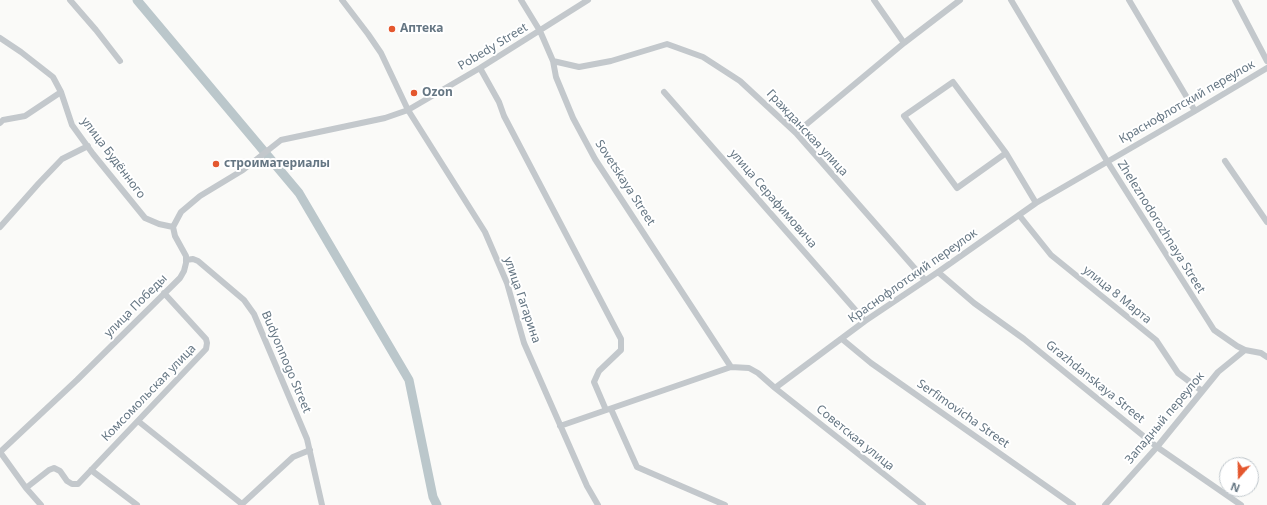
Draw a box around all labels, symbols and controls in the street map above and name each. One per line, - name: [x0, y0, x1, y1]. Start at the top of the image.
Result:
- street label: Pobedy Street: [456, 21, 530, 73]
- place label: Аптека: [400, 22, 443, 36]
- marker: Аптека: [387, 24, 397, 34]
- street label: Краснофлотский переулок: [1117, 57, 1257, 147]
- place label: Ozon: [422, 86, 453, 100]
- street label: Гражданская улица: [763, 87, 851, 179]
- marker: Ozon: [409, 88, 419, 98]
- street label: улица Будённого: [78, 115, 148, 201]
- street label: Sovetskaya Street: [592, 137, 658, 229]
- street label: улица Серафимовича: [726, 147, 820, 251]
- place label: строиматериалы: [224, 157, 330, 171]
- street label: Zheleznodorozhnaya Street: [1114, 158, 1208, 296]
- marker: строиматериалы: [211, 159, 221, 169]
- street label: Краснофлотский переулок: [846, 226, 980, 326]
- street label: улица Гагарина: [501, 255, 543, 345]
- street label: улица 8 Марта: [1080, 263, 1154, 327]
- street label: улица Победы: [102, 272, 170, 340]
- street label: Budyonnogo Street: [258, 309, 314, 415]
- street label: Grazhdanskaya Street: [1043, 338, 1147, 426]
- street label: Комсомольская улица: [99, 342, 199, 444]
- street label: Западный переулок: [1122, 369, 1208, 467]
- street label: Serfimovicha Street: [914, 377, 1012, 451]
- street label: Советская улица: [813, 402, 897, 474]
- north arrow: [1219, 457, 1259, 497]
- text: N: [1228, 479, 1242, 496]

